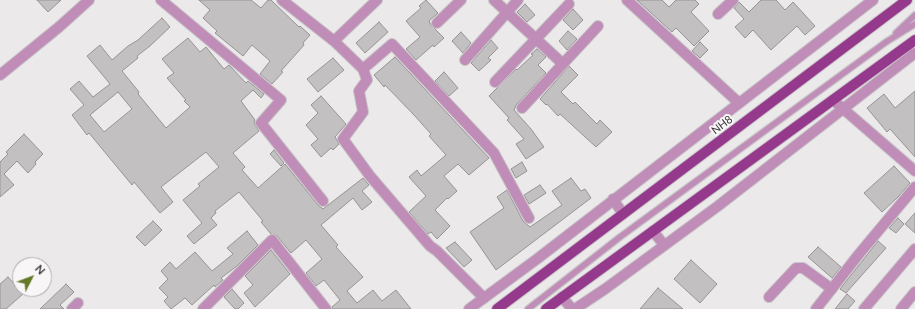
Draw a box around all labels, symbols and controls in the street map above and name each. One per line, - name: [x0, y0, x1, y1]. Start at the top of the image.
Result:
- street label: NH8: [709, 113, 735, 137]
- north arrow: [12, 257, 52, 297]
- text: N: [33, 262, 48, 277]

